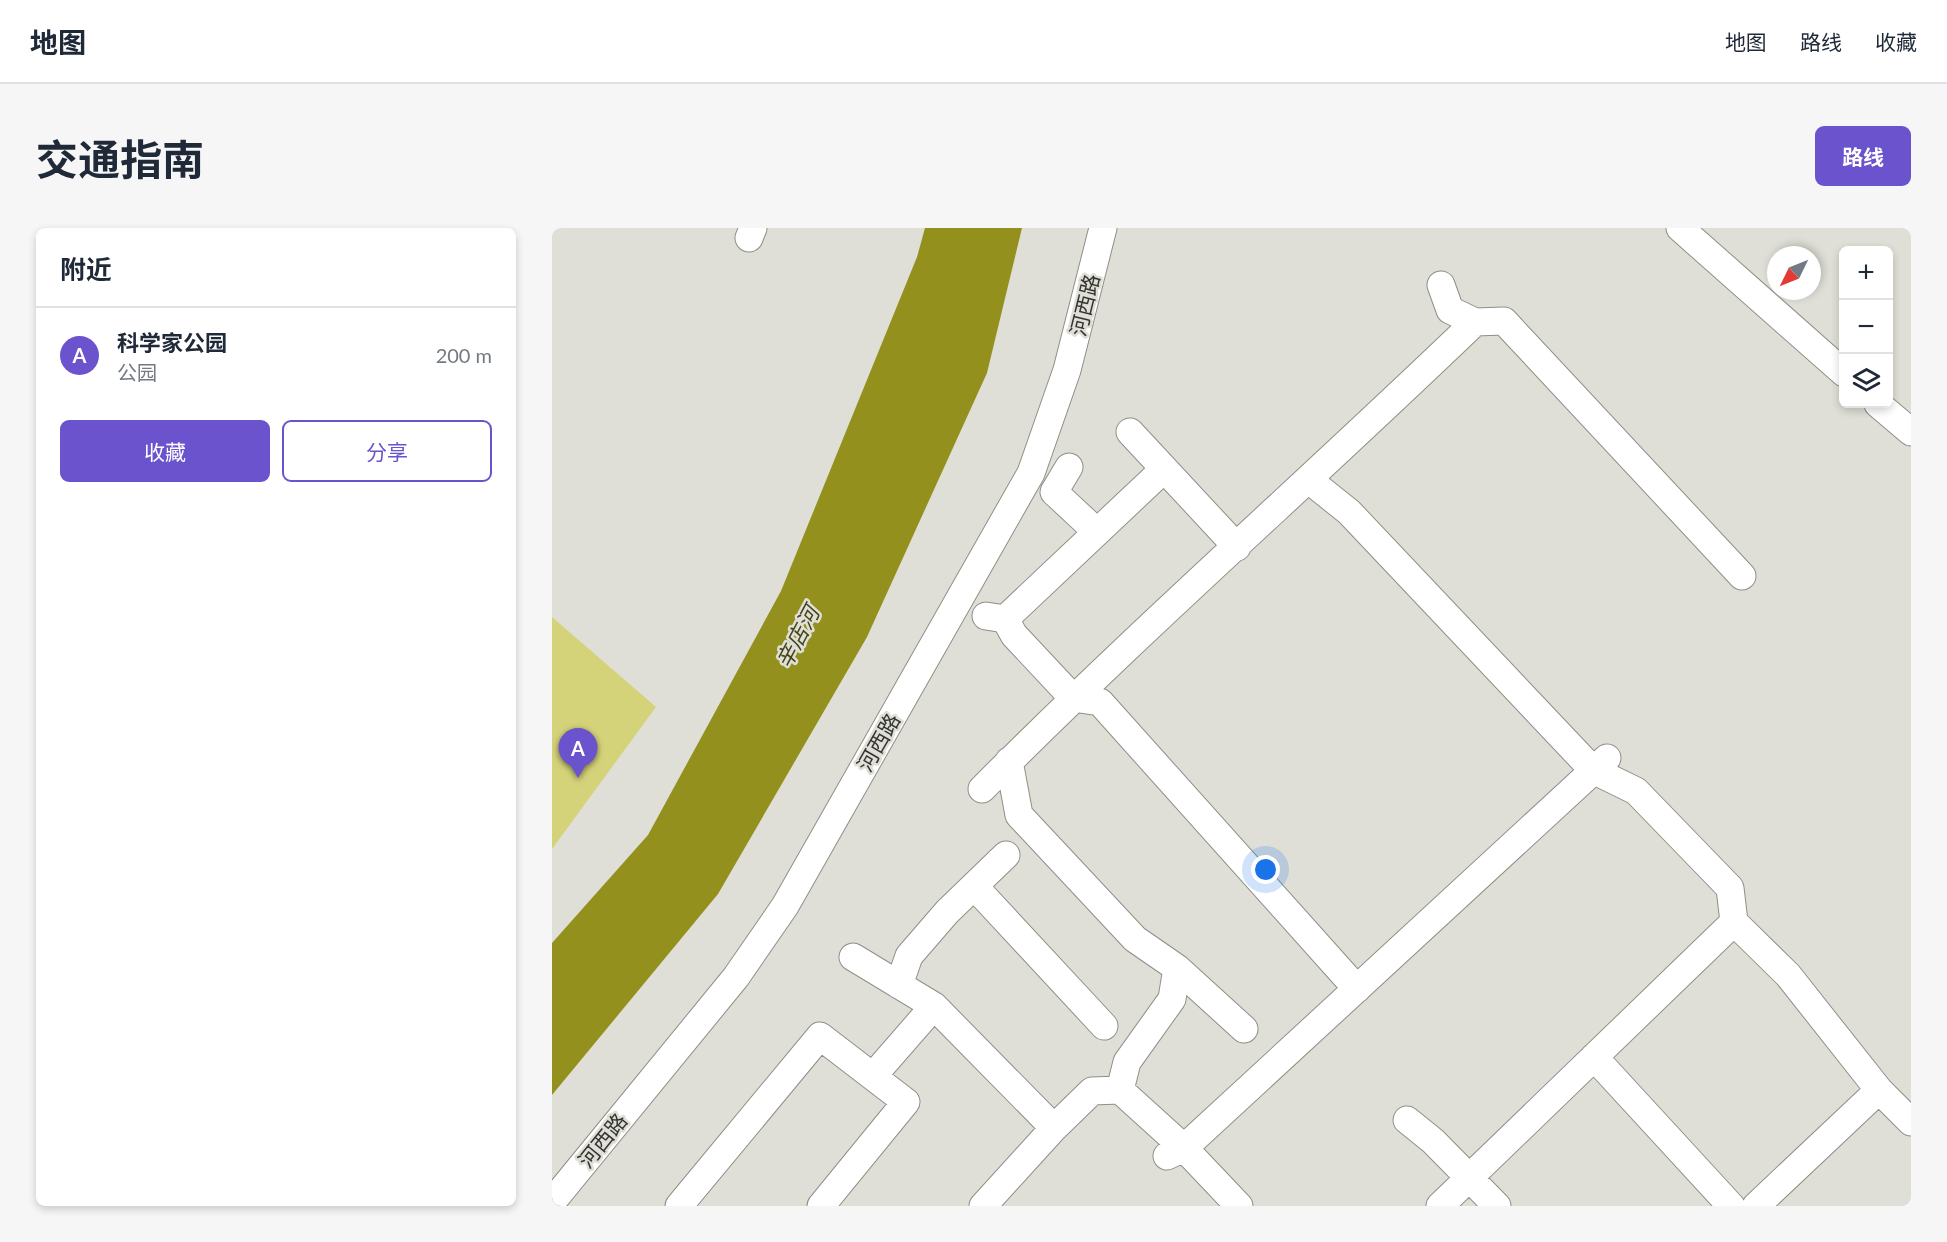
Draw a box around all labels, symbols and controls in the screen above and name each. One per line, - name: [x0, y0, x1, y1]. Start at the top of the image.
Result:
- text: 地图: [30, 25, 86, 59]
- text: 地图: [1725, 29, 1767, 54]
- text: 路线: [1800, 29, 1842, 54]
- text: 收藏: [1875, 29, 1917, 54]
- button: 路线: [1815, 126, 1911, 186]
- text: 交通指南: [36, 134, 204, 184]
- north arrow: [1767, 246, 1821, 300]
- map controls: [1839, 246, 1893, 408]
- button: +: [1839, 246, 1893, 300]
- text: 附近: [60, 253, 112, 285]
- street label: 河西路: [1064, 271, 1104, 339]
- button: −: [1839, 300, 1893, 354]
- text: 科学家公园: [117, 329, 227, 356]
- text: A: [73, 343, 86, 367]
- text: 200 m: [436, 343, 492, 367]
- button: layers: [1839, 354, 1893, 408]
- text: 公园: [117, 360, 157, 384]
- button: 收藏: [60, 420, 270, 482]
- button: 分享: [282, 420, 492, 482]
- water label: 辛店河: [770, 598, 826, 672]
- street label: 河西路: [851, 708, 905, 776]
- pin: A: [558, 728, 598, 778]
- your location: [1251, 855, 1280, 884]
- street label: 河西路: [572, 1108, 632, 1172]

